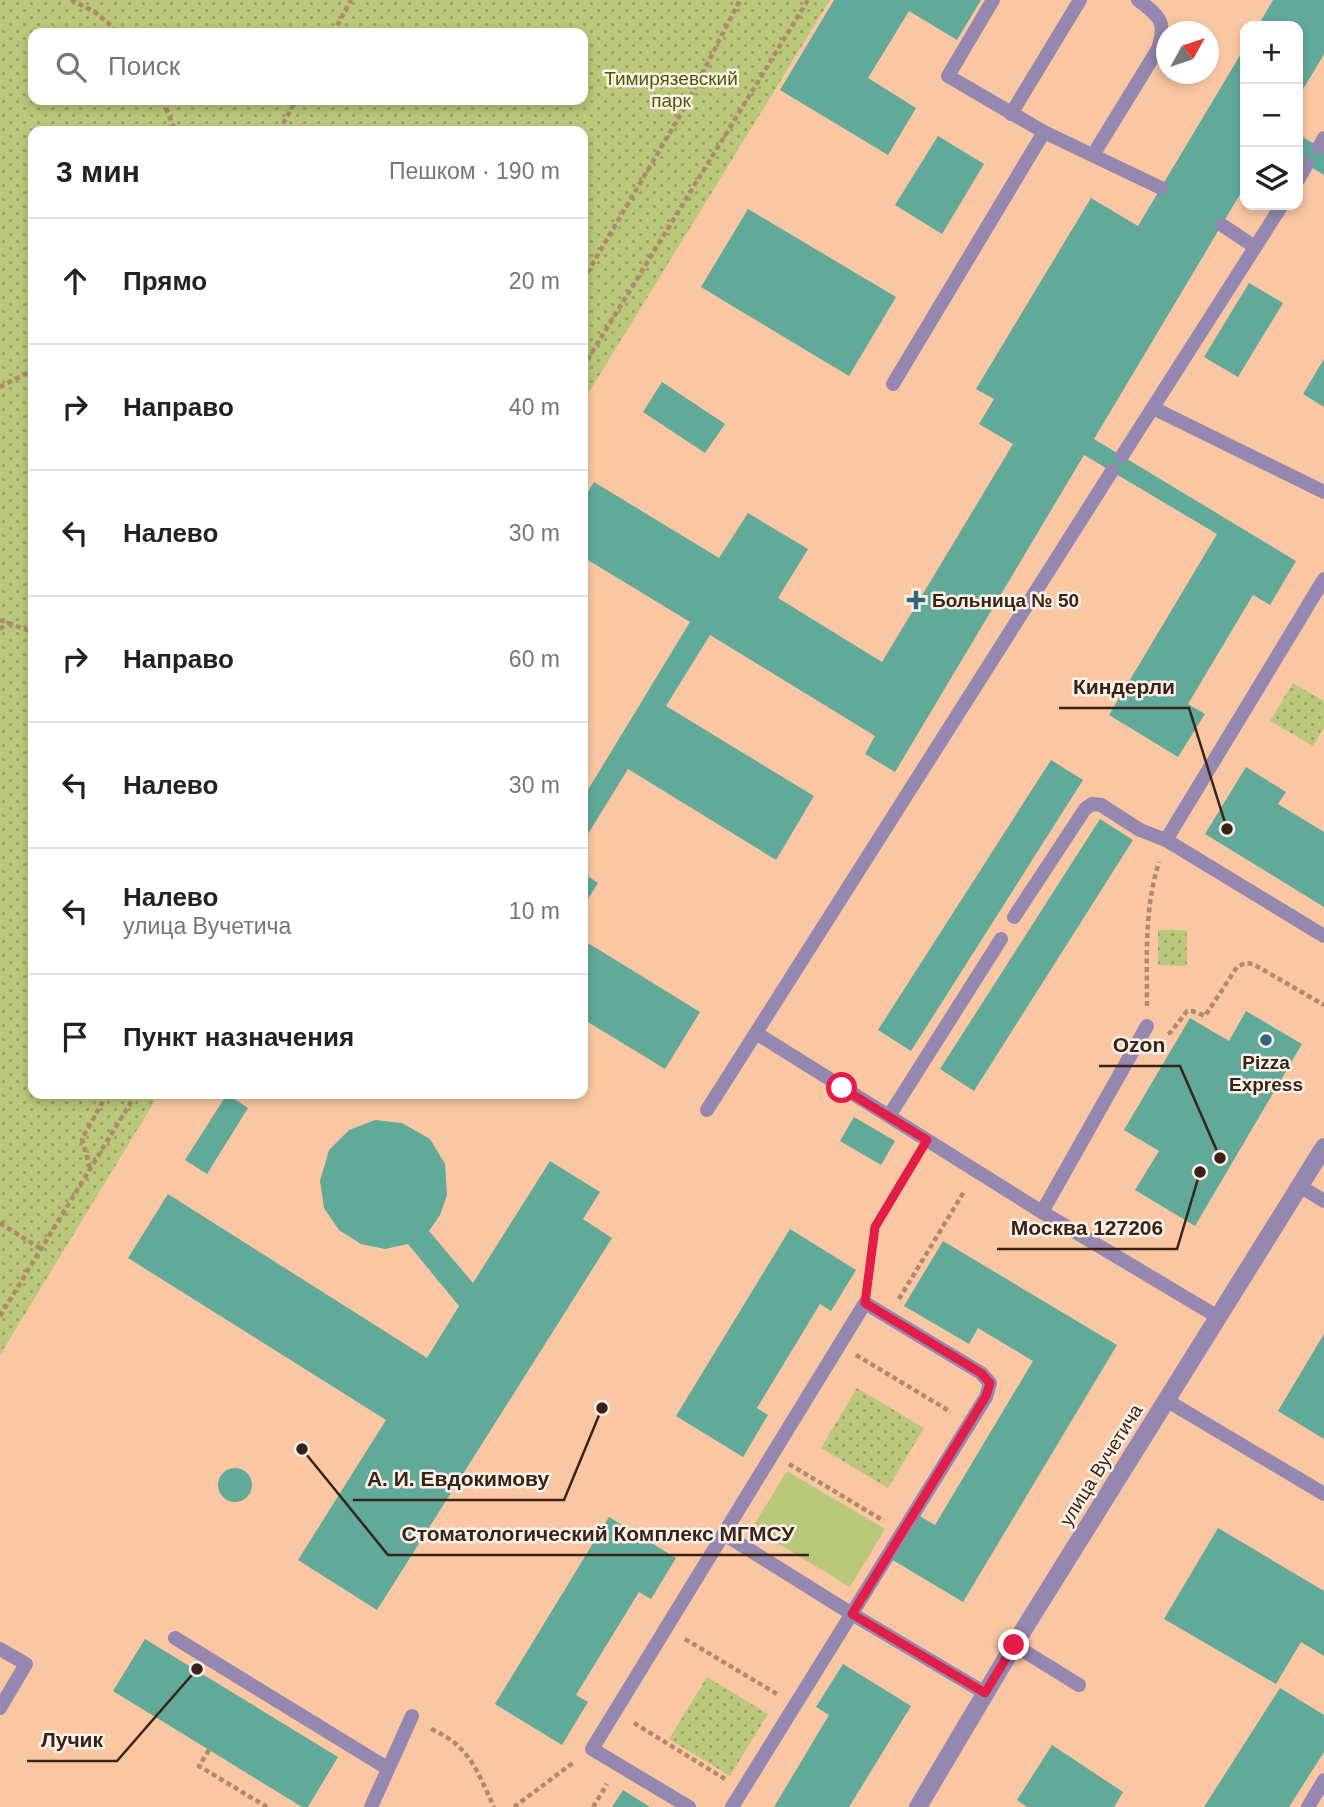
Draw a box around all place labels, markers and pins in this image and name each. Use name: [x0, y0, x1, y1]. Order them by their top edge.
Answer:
marker: Больница № 50: [906, 590, 926, 610]
place label: Больница № 50: [932, 590, 1079, 611]
callout: Киндерли: [1059, 666, 1189, 708]
callout: Ozon: [1099, 1024, 1180, 1066]
marker: Pizza Express: [1258, 1032, 1274, 1048]
place label: Pizza Express: [1229, 1052, 1303, 1095]
callout: Москва 127206: [997, 1207, 1177, 1249]
callout: А. И. Евдокимову: [353, 1458, 564, 1500]
callout: Стоматологический Комплекс МГМСУ: [388, 1513, 809, 1555]
callout: Лучик: [27, 1719, 117, 1761]

